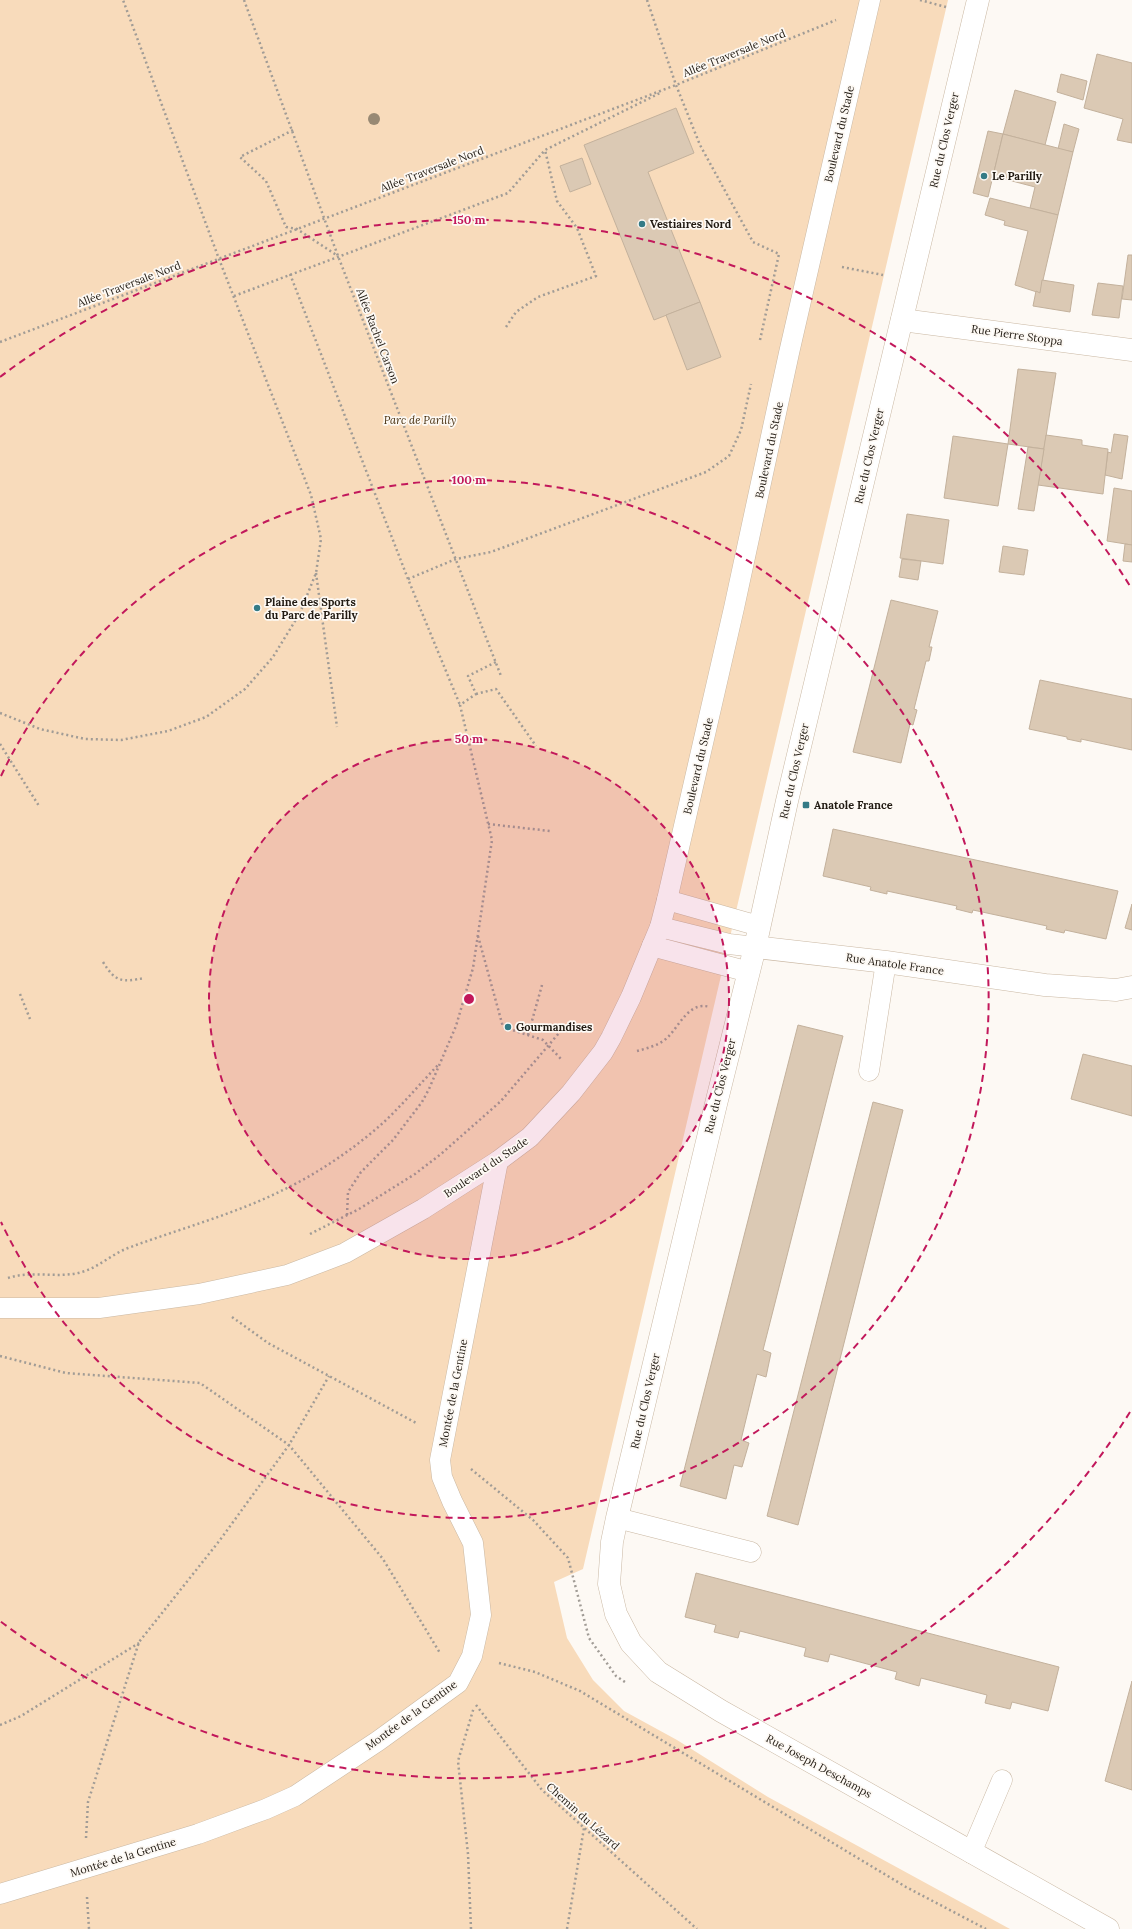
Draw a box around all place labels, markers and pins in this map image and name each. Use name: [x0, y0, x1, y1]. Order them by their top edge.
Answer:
place label: Le Parilly: [992, 169, 1043, 183]
marker: Le Parilly: [979, 171, 989, 181]
place label: Vestiaires Nord: [650, 217, 732, 231]
marker: Vestiaires Nord: [637, 219, 647, 229]
place label: Plaine des Sports du Parc de Parilly: [265, 595, 358, 622]
marker: Plaine des Sports du Parc de Parilly: [252, 603, 262, 613]
place label: Anatole France: [814, 798, 893, 812]
marker: Anatole France: [801, 800, 811, 810]
centre of rings: [462, 992, 476, 1006]
place label: Gourmandises: [516, 1020, 592, 1034]
marker: Gourmandises: [503, 1022, 513, 1032]

